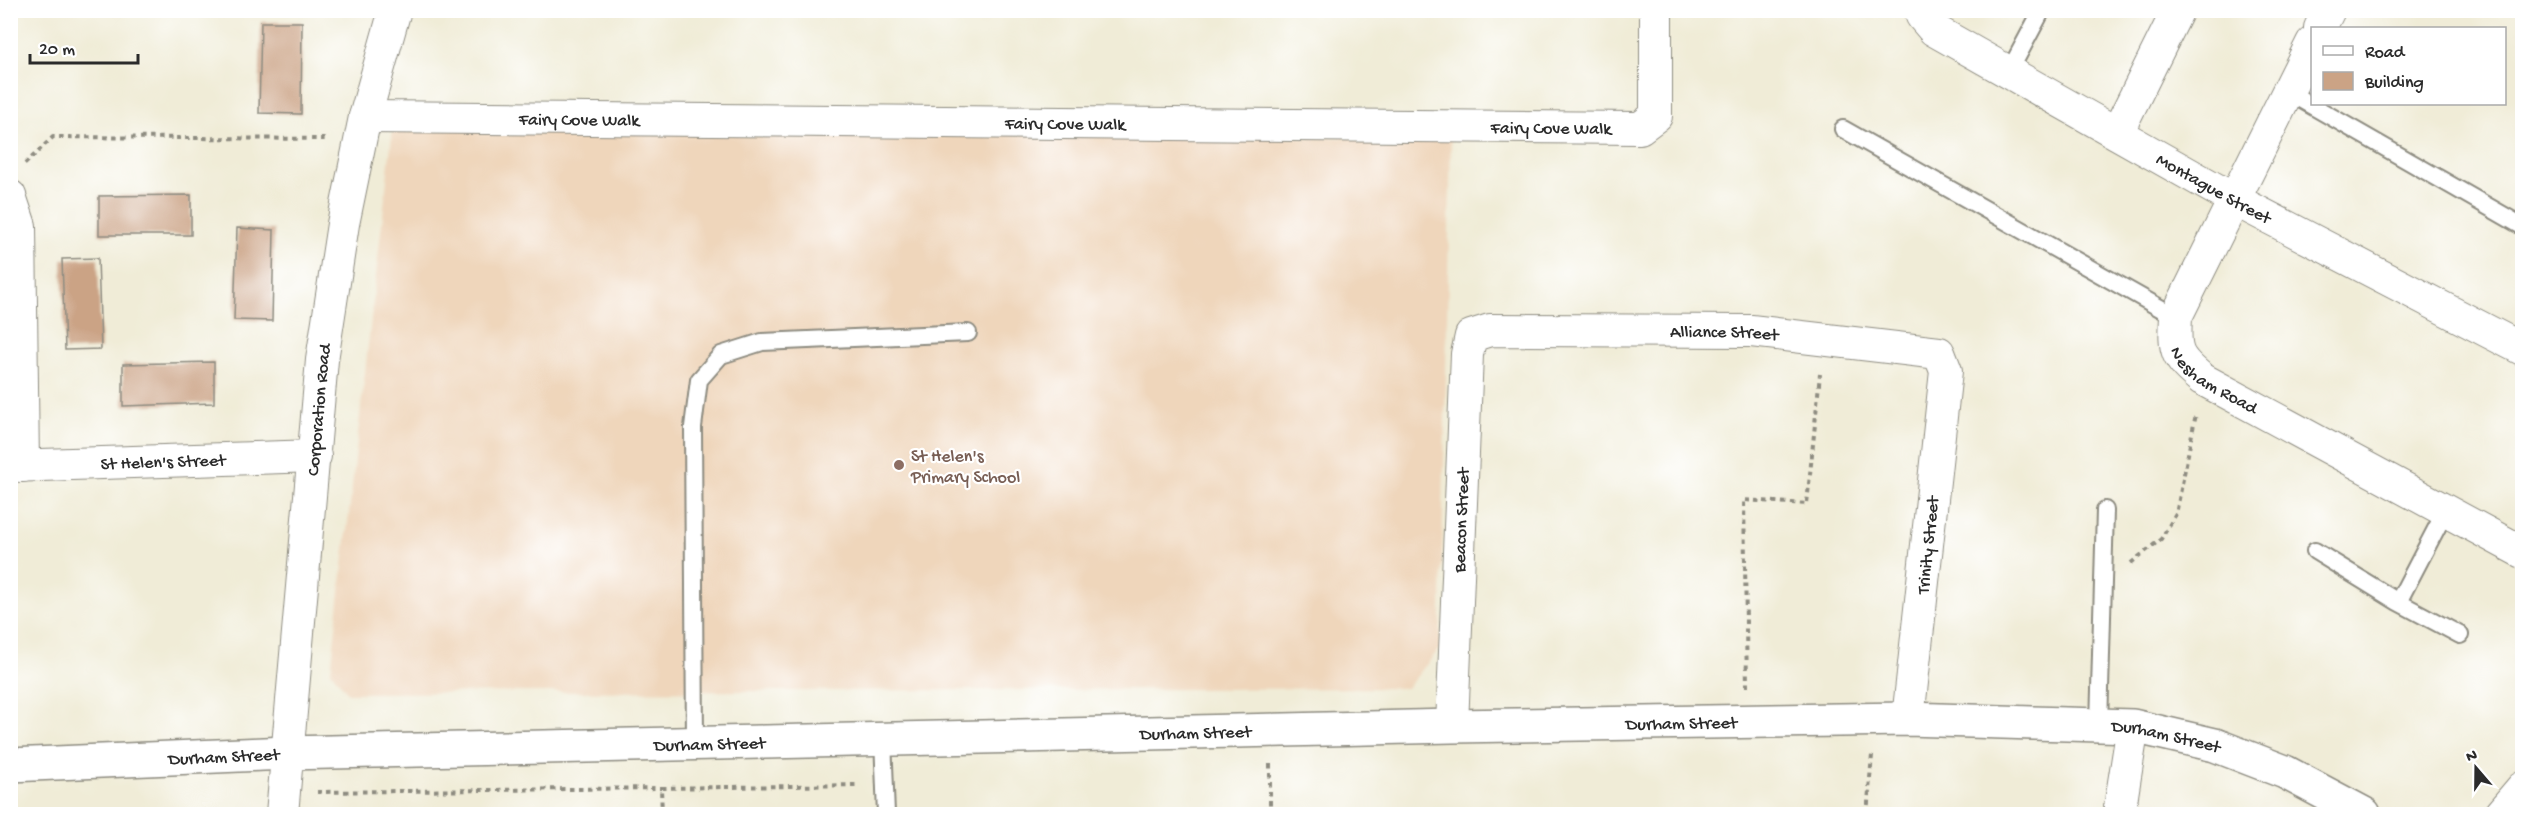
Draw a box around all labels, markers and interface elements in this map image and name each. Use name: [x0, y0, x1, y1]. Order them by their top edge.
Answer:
scale bar: [30, 27, 138, 65]
legend: [2311, 27, 2506, 105]
text: 20 m: [39, 40, 75, 61]
text: Road: [2365, 43, 2406, 64]
text: Building: [2364, 73, 2424, 94]
street label: Fairy Cove Walk: [518, 110, 641, 132]
street label: Fairy Cove Walk: [1004, 115, 1127, 137]
street label: Fairy Cove Walk: [1490, 119, 1613, 141]
street label: Montague Street: [2152, 150, 2275, 231]
street label: Alliance Street: [1670, 323, 1781, 347]
street label: Corporation Road: [304, 341, 338, 477]
street label: Nesham Road: [2164, 344, 2262, 421]
place label: St Helen's Primary School: [910, 447, 1020, 489]
street label: St Helen's Street: [100, 451, 227, 476]
marker: St Helen's Primary School: [892, 458, 906, 472]
street label: Beacon Street: [1450, 466, 1475, 574]
street label: Trinity Street: [1914, 494, 1945, 596]
street label: Durham Street: [1625, 714, 1739, 736]
street label: Durham Street: [2110, 717, 2225, 760]
street label: Durham Street: [1139, 723, 1253, 746]
street label: Durham Street: [653, 734, 767, 758]
north arrow: [2446, 738, 2506, 798]
street label: Durham Street: [167, 745, 282, 771]
text: N: [2464, 746, 2481, 768]

